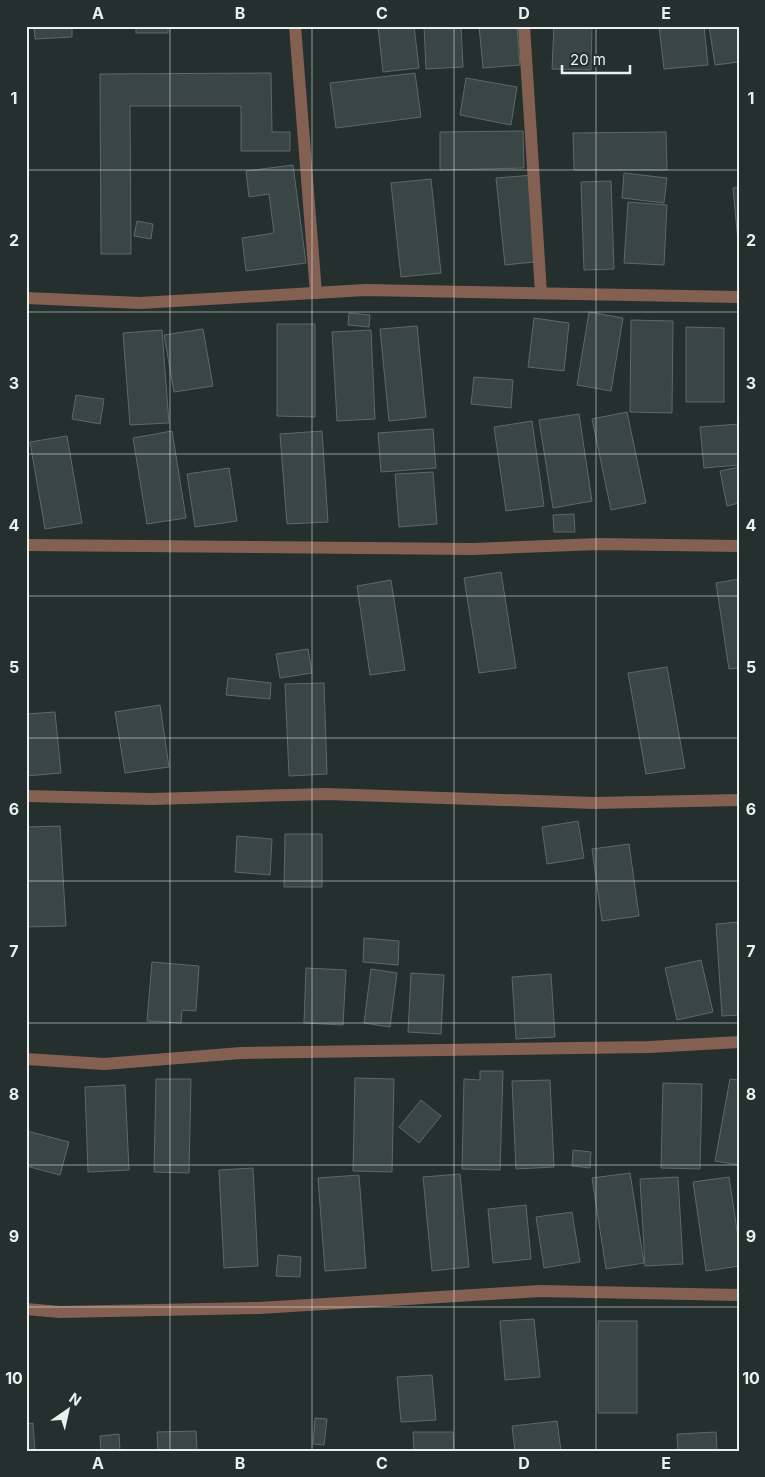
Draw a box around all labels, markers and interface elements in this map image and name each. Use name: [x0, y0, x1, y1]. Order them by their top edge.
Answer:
text: A: [92, 3, 104, 23]
text: B: [235, 3, 245, 23]
text: C: [376, 3, 388, 23]
text: D: [518, 3, 530, 23]
text: E: [661, 3, 671, 23]
scale bar: [562, 42, 630, 74]
text: 20 m: [570, 50, 606, 69]
text: 1: [11, 88, 17, 108]
text: 1: [748, 88, 754, 108]
text: 2: [9, 230, 19, 250]
text: 2: [746, 230, 756, 250]
text: 3: [9, 373, 19, 393]
text: 3: [746, 373, 756, 393]
text: 4: [9, 515, 20, 535]
text: 4: [746, 515, 757, 535]
text: 5: [9, 657, 19, 677]
text: 5: [746, 657, 756, 677]
text: 6: [9, 799, 19, 819]
text: 6: [746, 799, 756, 819]
text: 7: [9, 941, 19, 961]
text: 7: [746, 941, 756, 961]
text: 8: [9, 1084, 19, 1104]
text: 8: [746, 1084, 756, 1104]
text: 9: [9, 1226, 19, 1246]
text: 9: [746, 1226, 756, 1246]
text: 10: [5, 1368, 23, 1388]
text: 10: [742, 1368, 760, 1388]
north arrow: [42, 1384, 92, 1434]
text: N: [66, 1389, 85, 1409]
text: A: [92, 1453, 104, 1473]
text: B: [235, 1453, 245, 1473]
text: C: [376, 1453, 388, 1473]
text: D: [518, 1453, 530, 1473]
text: E: [661, 1453, 671, 1473]

